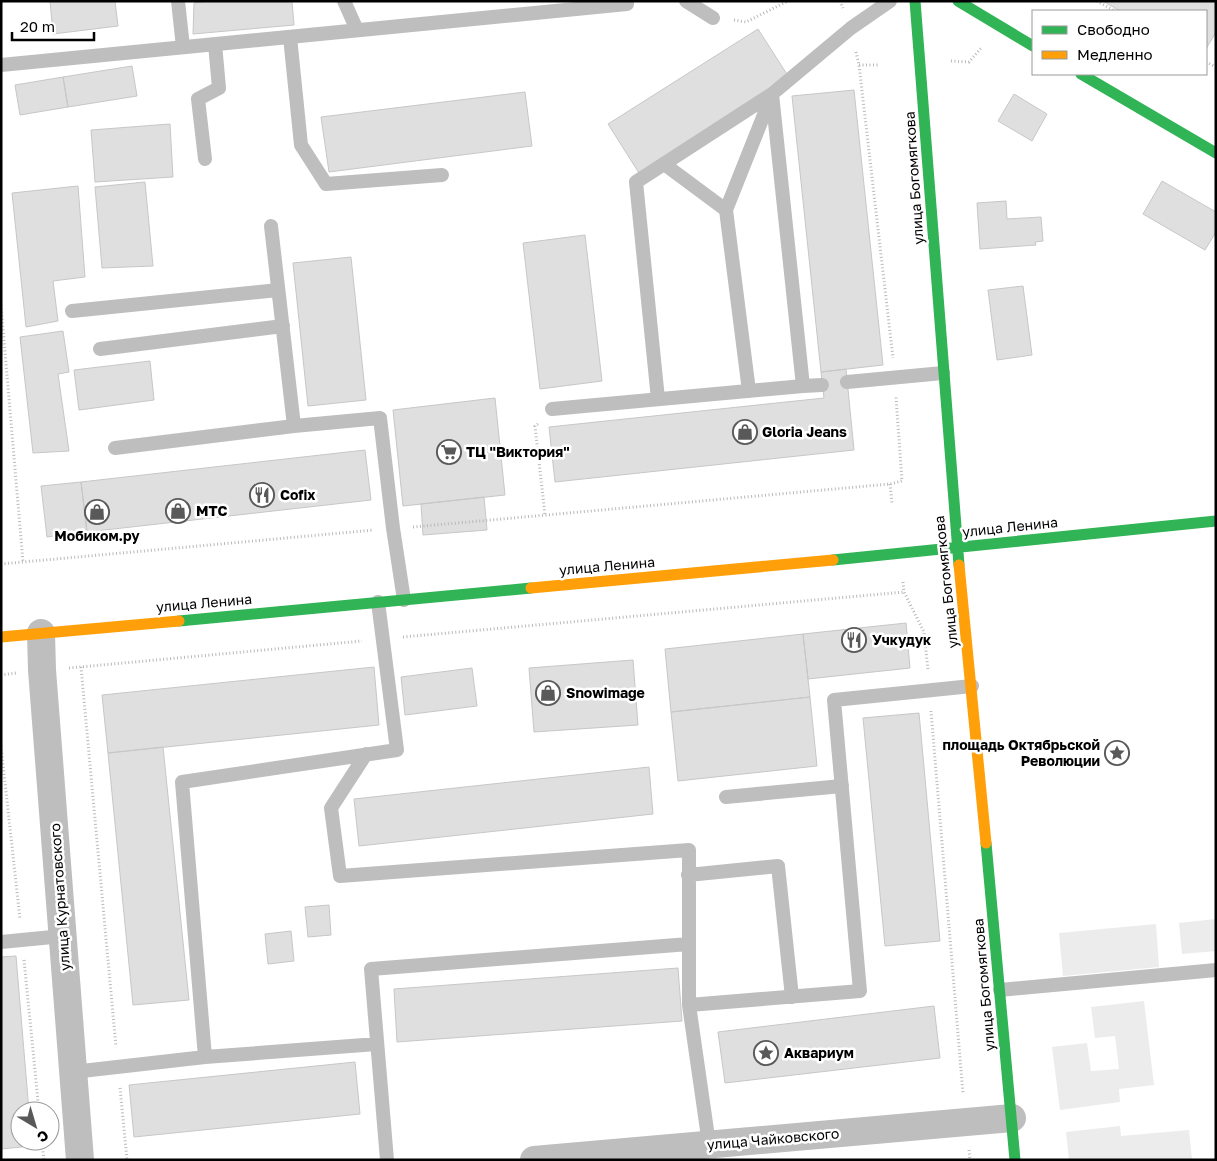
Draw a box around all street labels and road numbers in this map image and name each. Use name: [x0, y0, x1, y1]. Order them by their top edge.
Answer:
street label: улица Богомягкова: [900, 111, 927, 245]
street label: улица Ленина: [961, 513, 1059, 540]
street label: улица Богомягкова: [930, 515, 961, 649]
street label: улица Ленина: [558, 553, 656, 578]
street label: улица Ленина: [155, 590, 253, 615]
street label: улица Курнатовского: [46, 823, 73, 971]
street label: улица Богомягкова: [969, 918, 998, 1052]
street label: улица Чайковского: [706, 1124, 840, 1153]

